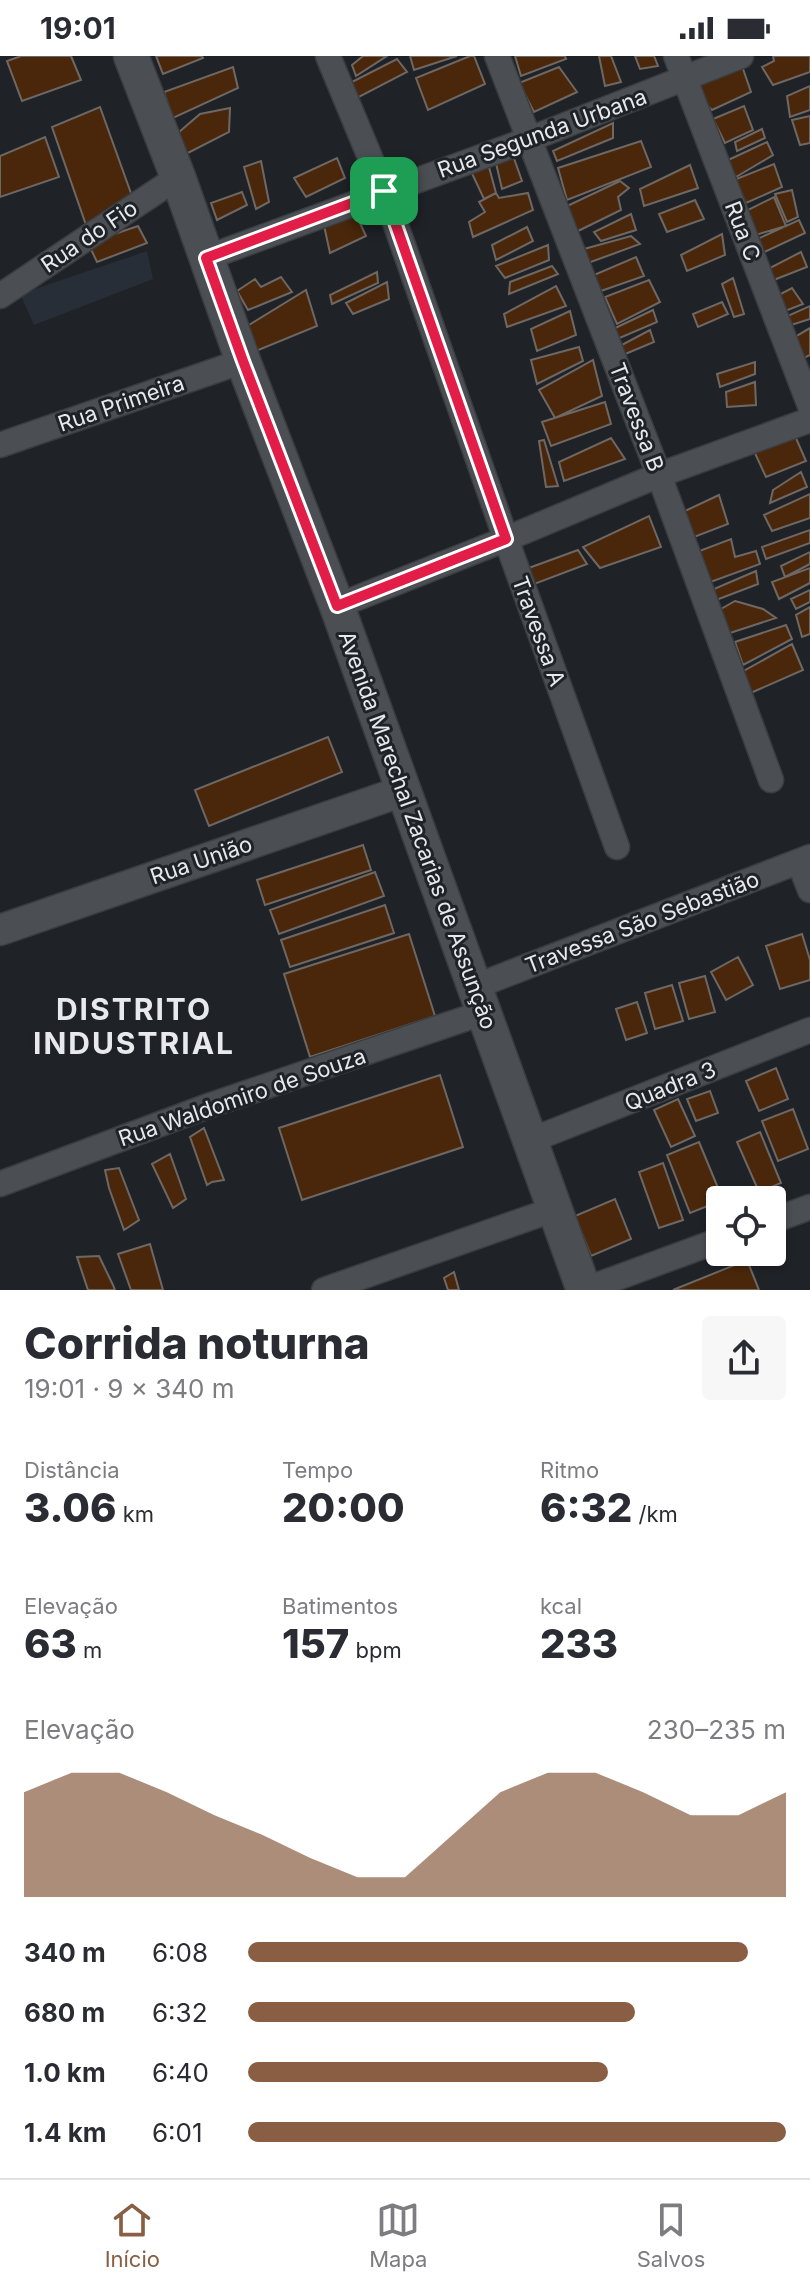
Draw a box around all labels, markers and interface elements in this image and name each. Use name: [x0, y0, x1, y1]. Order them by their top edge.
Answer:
text: 19:01: [40, 10, 116, 46]
street label: Rua Segunda Urbana: [434, 83, 650, 183]
pin: [350, 157, 418, 225]
icon: arrive: [362, 169, 406, 213]
street label: Rua do Fio: [36, 194, 142, 278]
street label: Rua C: [720, 198, 766, 264]
street label: Travessa B: [604, 359, 670, 475]
street label: Rua Primeira: [54, 369, 188, 437]
street label: Travessa A: [507, 573, 571, 689]
street label: Avenida Marechal Zacarias de Assunção: [334, 627, 502, 1033]
street label: Rua União: [147, 830, 255, 890]
street label: Travessa São Sebastião: [521, 865, 763, 979]
district label: DISTRITO INDUSTRIAL: [33, 991, 235, 1061]
street label: Rua Waldomiro de Souza: [115, 1042, 369, 1152]
street label: Quadra 3: [621, 1056, 719, 1116]
map controls: [706, 1186, 786, 1266]
button: locate: [706, 1186, 786, 1266]
text: Corrida noturna: [24, 1316, 370, 1370]
button: share: [702, 1316, 786, 1400]
text: 19:01 · 9 × 340 m: [24, 1373, 235, 1404]
text: Distância: [24, 1457, 120, 1483]
text: Tempo: [282, 1457, 353, 1483]
text: Ritmo: [540, 1457, 599, 1483]
text: 3.06: [24, 1483, 116, 1532]
text: 20:00: [282, 1483, 405, 1532]
text: 6:32: [540, 1483, 632, 1532]
text: km: [116, 1501, 154, 1527]
text: /km: [632, 1501, 678, 1527]
text: Elevação: [24, 1593, 118, 1619]
text: Batimentos: [282, 1593, 398, 1619]
text: kcal: [540, 1593, 582, 1619]
text: 63: [24, 1619, 77, 1668]
text: 157: [282, 1619, 349, 1668]
text: 233: [540, 1619, 618, 1668]
text: m: [77, 1637, 102, 1663]
text: bpm: [349, 1637, 402, 1663]
text: Elevação: [24, 1714, 135, 1745]
text: 230–235 m: [647, 1714, 786, 1745]
text: 340 m: [24, 1937, 106, 1968]
text: 6:08: [152, 1937, 208, 1968]
text: 680 m: [24, 1997, 105, 2028]
text: 6:32: [152, 1997, 208, 2028]
text: 1.0 km: [24, 2057, 106, 2088]
text: 6:40: [152, 2057, 209, 2088]
text: 1.4 km: [24, 2117, 106, 2148]
text: 6:01: [152, 2117, 203, 2148]
tab: Início: [105, 2198, 160, 2272]
tab: Mapa: [369, 2198, 427, 2272]
tab: Salvos: [637, 2198, 705, 2272]

